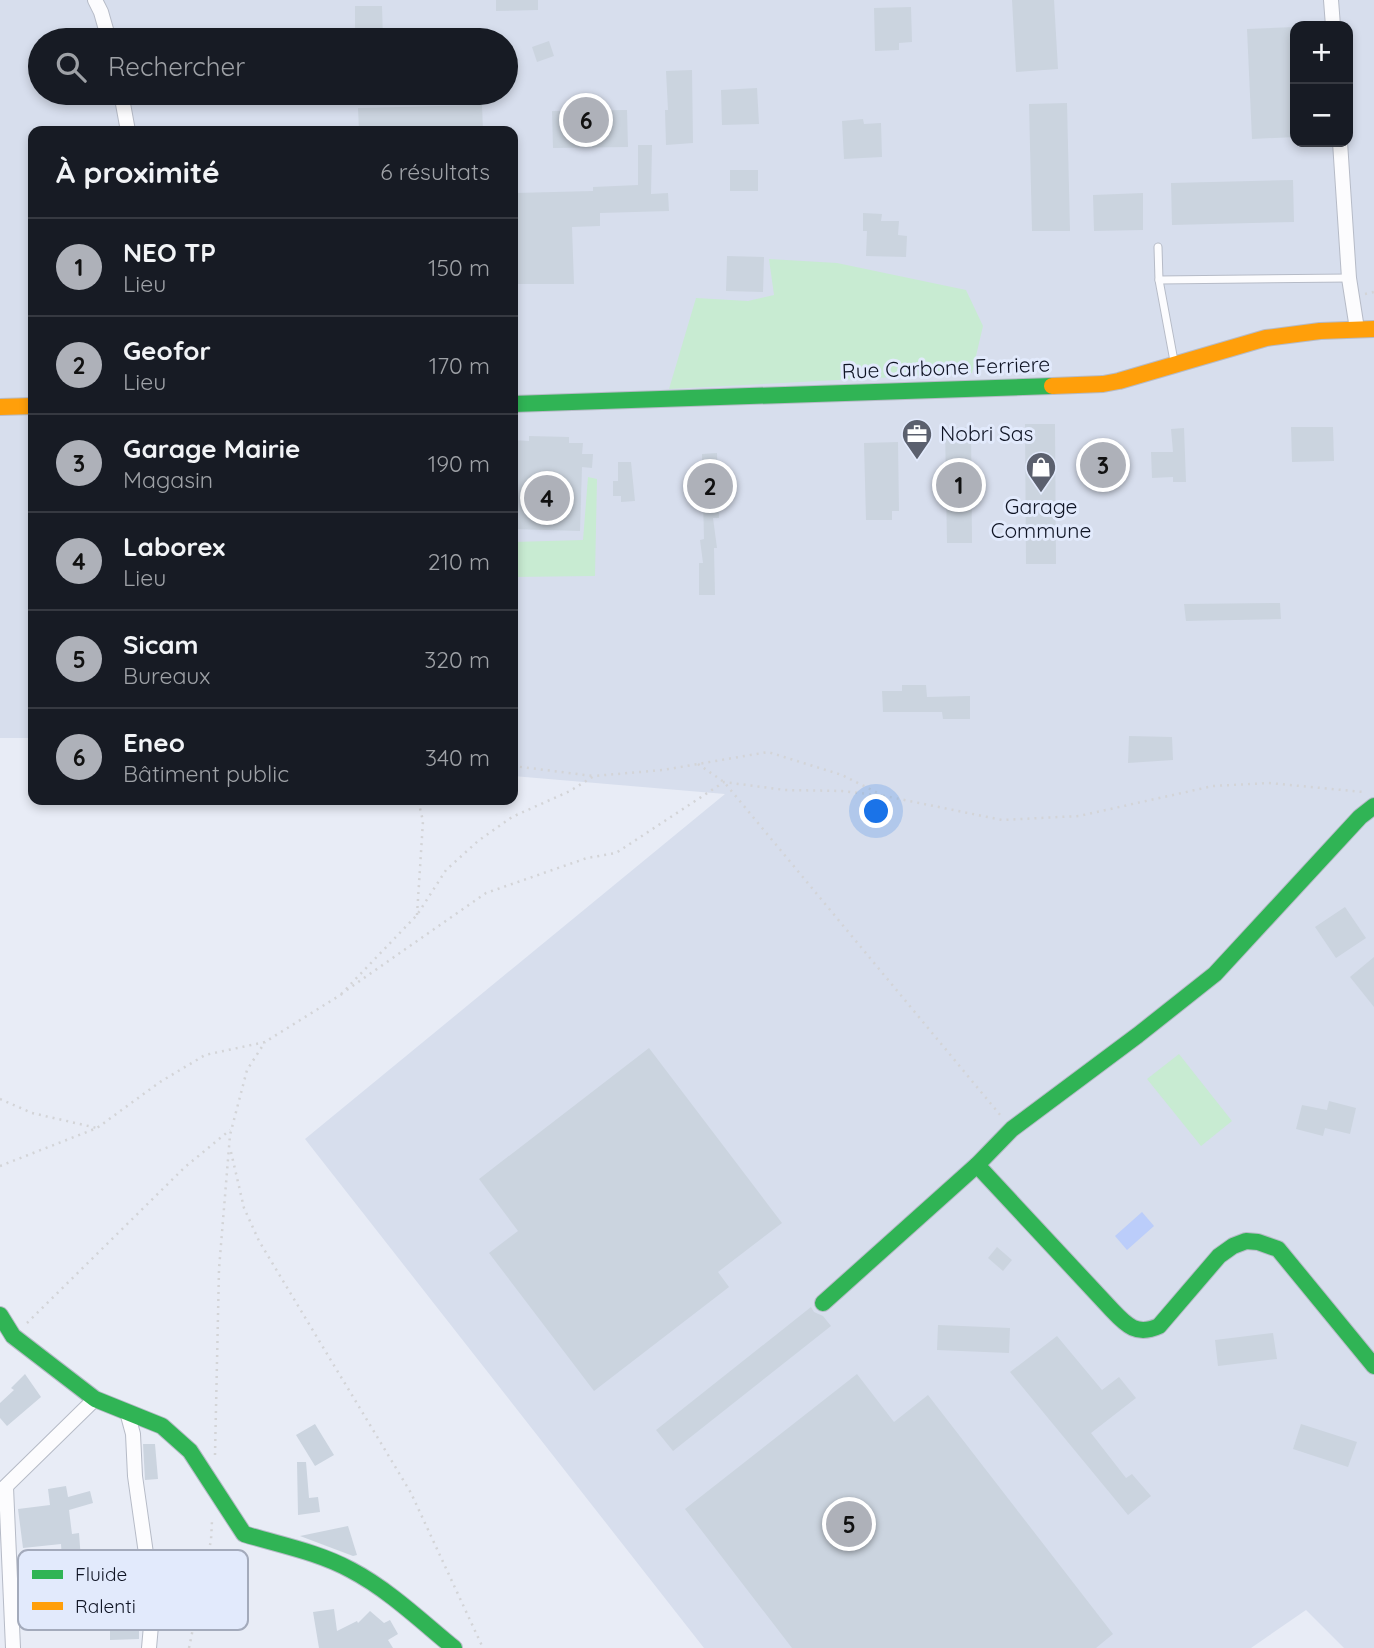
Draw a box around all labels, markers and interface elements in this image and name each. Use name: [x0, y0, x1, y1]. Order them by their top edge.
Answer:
map controls: [1290, 21, 1353, 147]
button: +: [1290, 21, 1353, 84]
search box: [28, 28, 518, 105]
icon: search: [52, 48, 90, 86]
text: Rechercher: [108, 50, 245, 83]
button: −: [1290, 84, 1353, 147]
pin: 6: [563, 94, 609, 146]
text: À proximité: [56, 153, 220, 191]
text: 6 résultats: [380, 157, 490, 186]
text: NEO TP: [123, 236, 216, 269]
text: 1: [75, 253, 83, 282]
text: 150 m: [428, 253, 490, 282]
text: Lieu: [123, 269, 166, 298]
text: Geofor: [123, 334, 211, 367]
street label: Rue Carbone Ferriere: [841, 350, 1051, 384]
text: 2: [72, 351, 86, 380]
text: 170 m: [429, 351, 490, 380]
text: Lieu: [123, 367, 166, 396]
office icon: Nobri Sas: [900, 417, 934, 461]
place label: Nobri Sas: [940, 420, 1033, 446]
text: Garage Mairie: [123, 432, 300, 465]
pin: 3: [1080, 439, 1126, 491]
text: 3: [73, 449, 85, 478]
text: 190 m: [428, 449, 490, 478]
shop icon: Garage Commune: [1024, 450, 1058, 494]
pin: 1: [936, 459, 982, 511]
pin: 2: [687, 460, 733, 512]
text: Magasin: [123, 465, 213, 494]
pin: 4: [524, 472, 570, 524]
place label: Garage Commune: [991, 493, 1091, 543]
text: Laborex: [123, 530, 225, 563]
text: 4: [72, 547, 86, 576]
text: 210 m: [428, 547, 490, 576]
text: Lieu: [123, 563, 166, 592]
text: Sicam: [123, 628, 198, 661]
text: 5: [72, 645, 86, 674]
text: 320 m: [424, 645, 490, 674]
text: Bureaux: [123, 661, 210, 690]
text: Eneo: [123, 726, 185, 759]
text: 6: [73, 743, 85, 772]
text: 340 m: [425, 743, 490, 772]
text: Bâtiment public: [123, 759, 289, 788]
your location: [859, 794, 893, 828]
pin: 5: [826, 1498, 872, 1550]
legend: [18, 1550, 248, 1630]
text: Fluide: [75, 1562, 127, 1586]
text: Ralenti: [75, 1594, 136, 1618]

